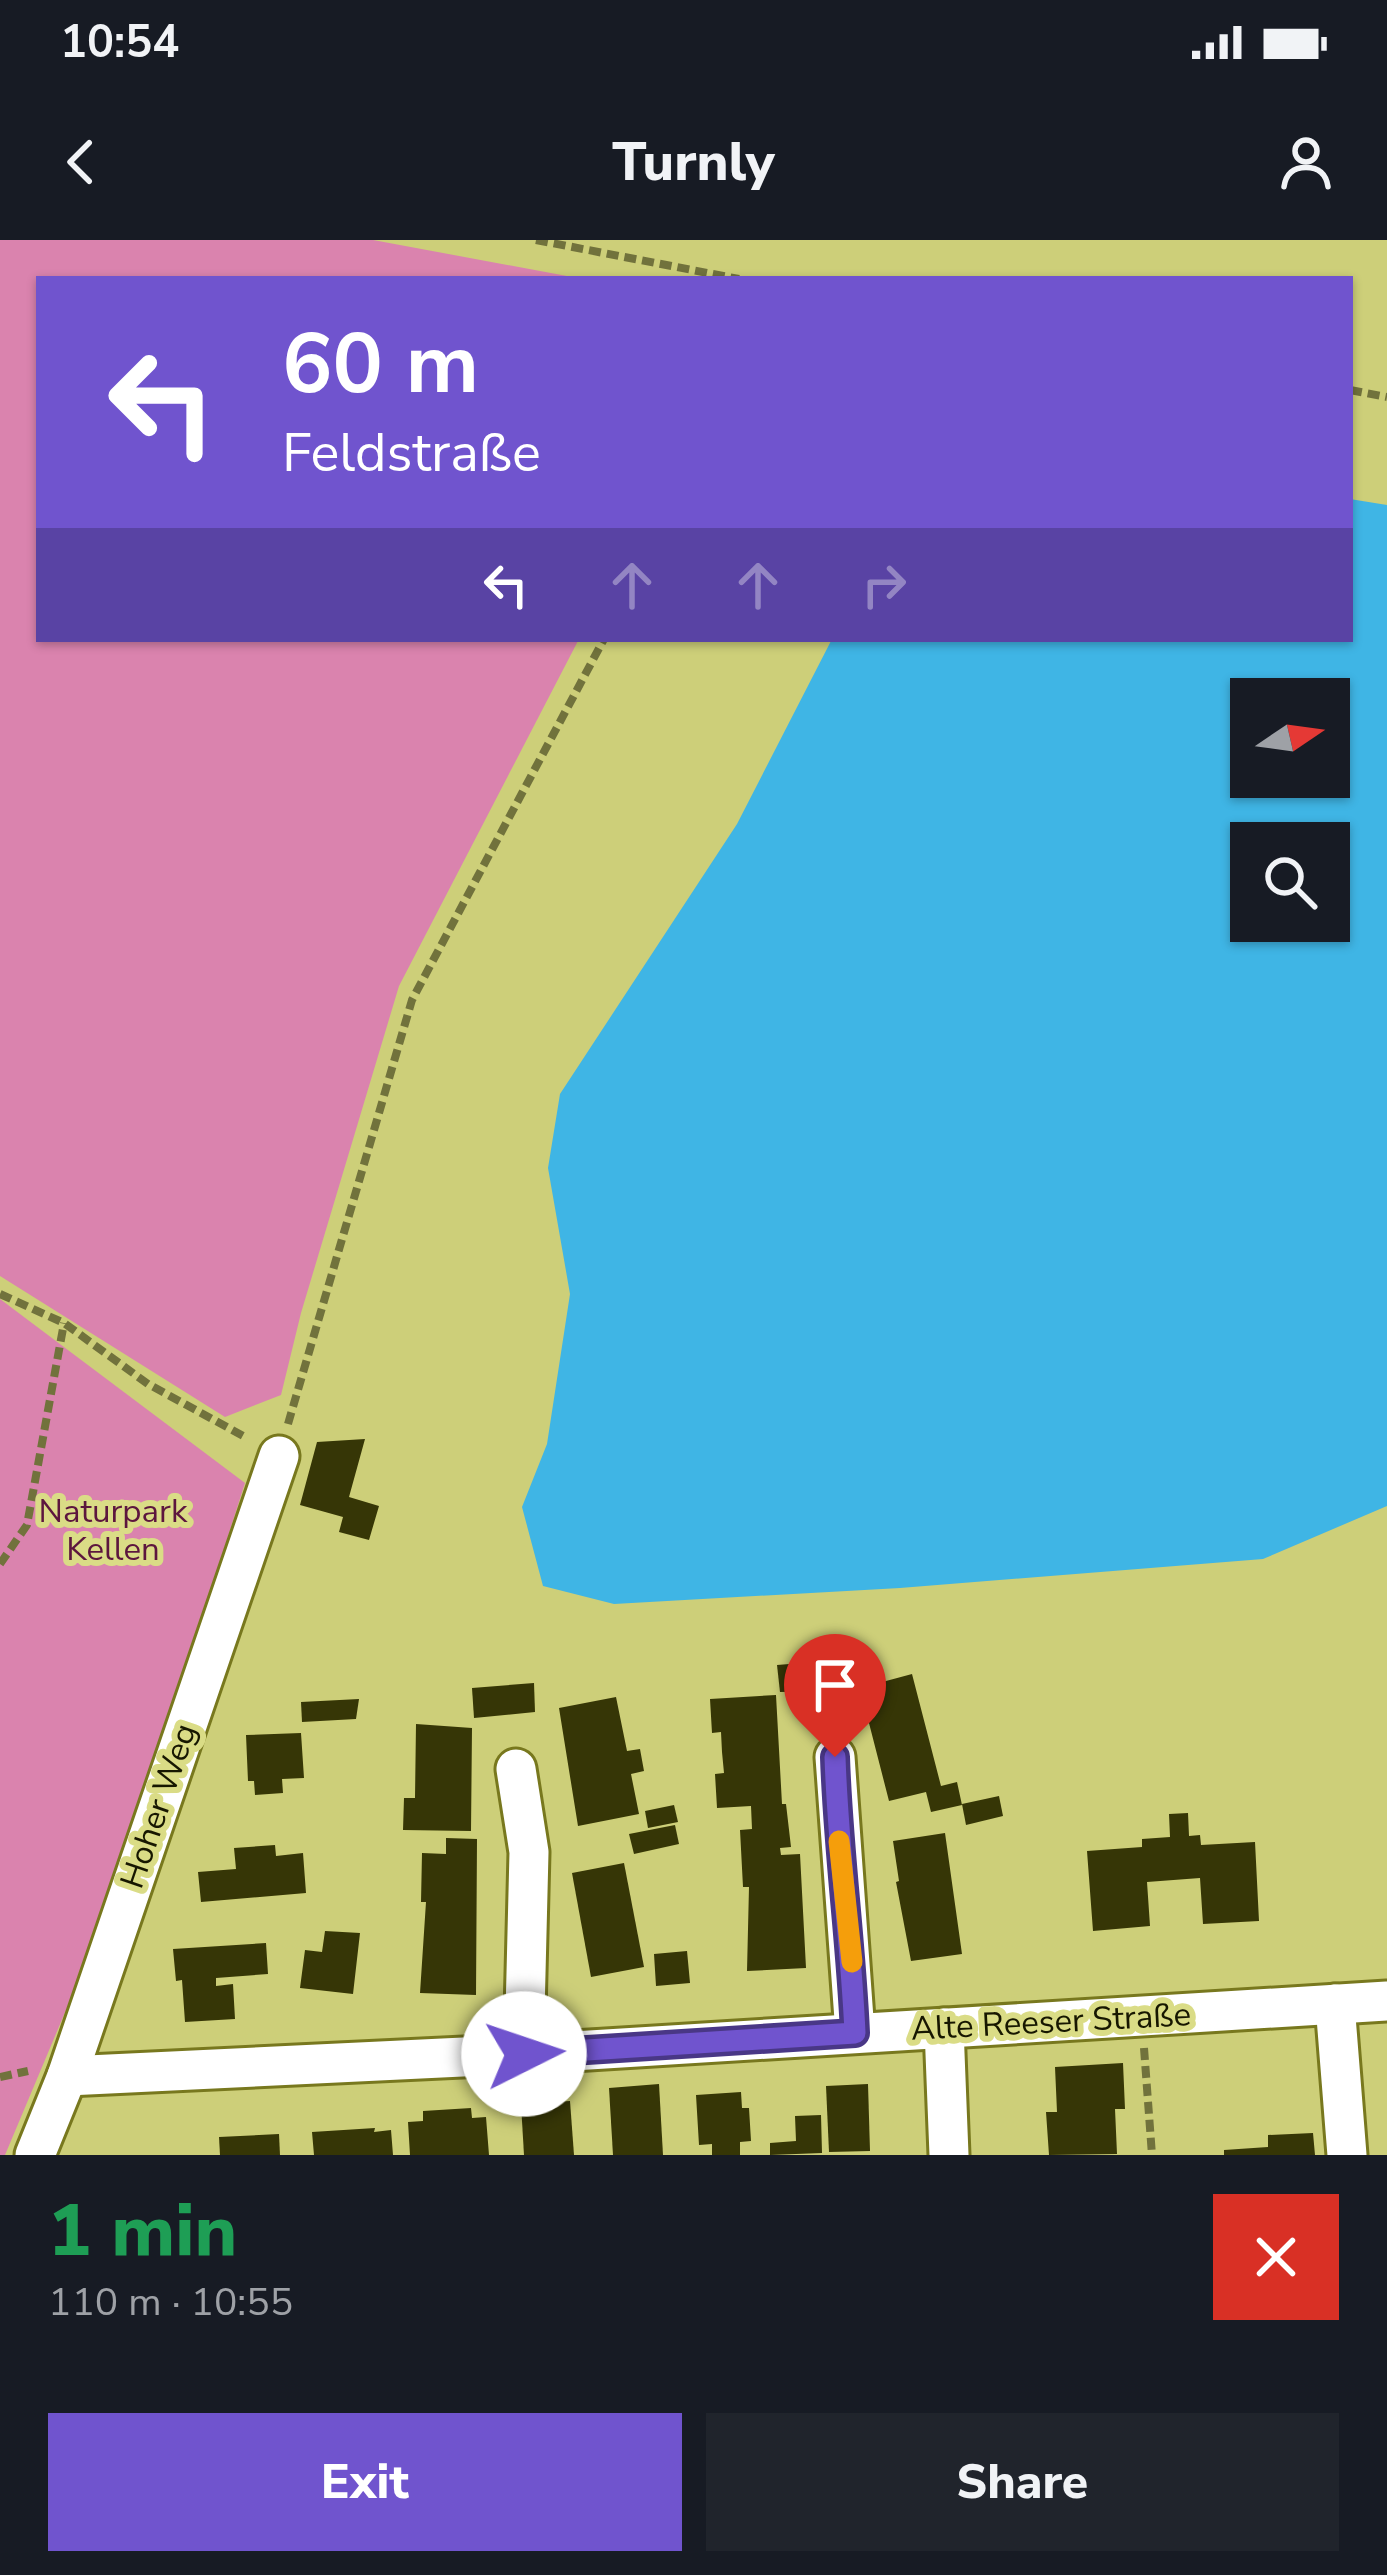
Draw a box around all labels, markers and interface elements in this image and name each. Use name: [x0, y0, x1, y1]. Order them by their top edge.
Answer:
text: 10:54: [60, 12, 179, 73]
text: Turnly: [612, 125, 775, 199]
icon: back: [48, 129, 114, 195]
icon: person: [1273, 129, 1339, 195]
text: 60 m: [282, 307, 479, 422]
icon: left: [84, 324, 240, 480]
text: Feldstraße: [282, 416, 541, 490]
icon: left: [473, 552, 539, 618]
icon: ahead: [599, 552, 665, 618]
icon: ahead: [725, 552, 791, 618]
icon: right: [851, 552, 917, 618]
north arrow: [1230, 678, 1350, 798]
map controls: [1230, 678, 1350, 942]
button: search: [1230, 822, 1350, 942]
park label: Naturpark Kellen: [39, 1489, 188, 1572]
pin: [784, 1634, 886, 1757]
icon: arrive: [802, 1652, 868, 1718]
street label: Hoher Weg: [110, 1718, 208, 1894]
position arrow: [461, 1991, 587, 2117]
street label: Alte Reeser Straße: [910, 1992, 1192, 2052]
text: 1 min: [48, 2182, 237, 2280]
button: close: [1213, 2194, 1339, 2320]
text: 110 m · 10:55: [48, 2276, 293, 2329]
button: Exit: [48, 2413, 682, 2551]
button: Share: [706, 2413, 1339, 2551]

